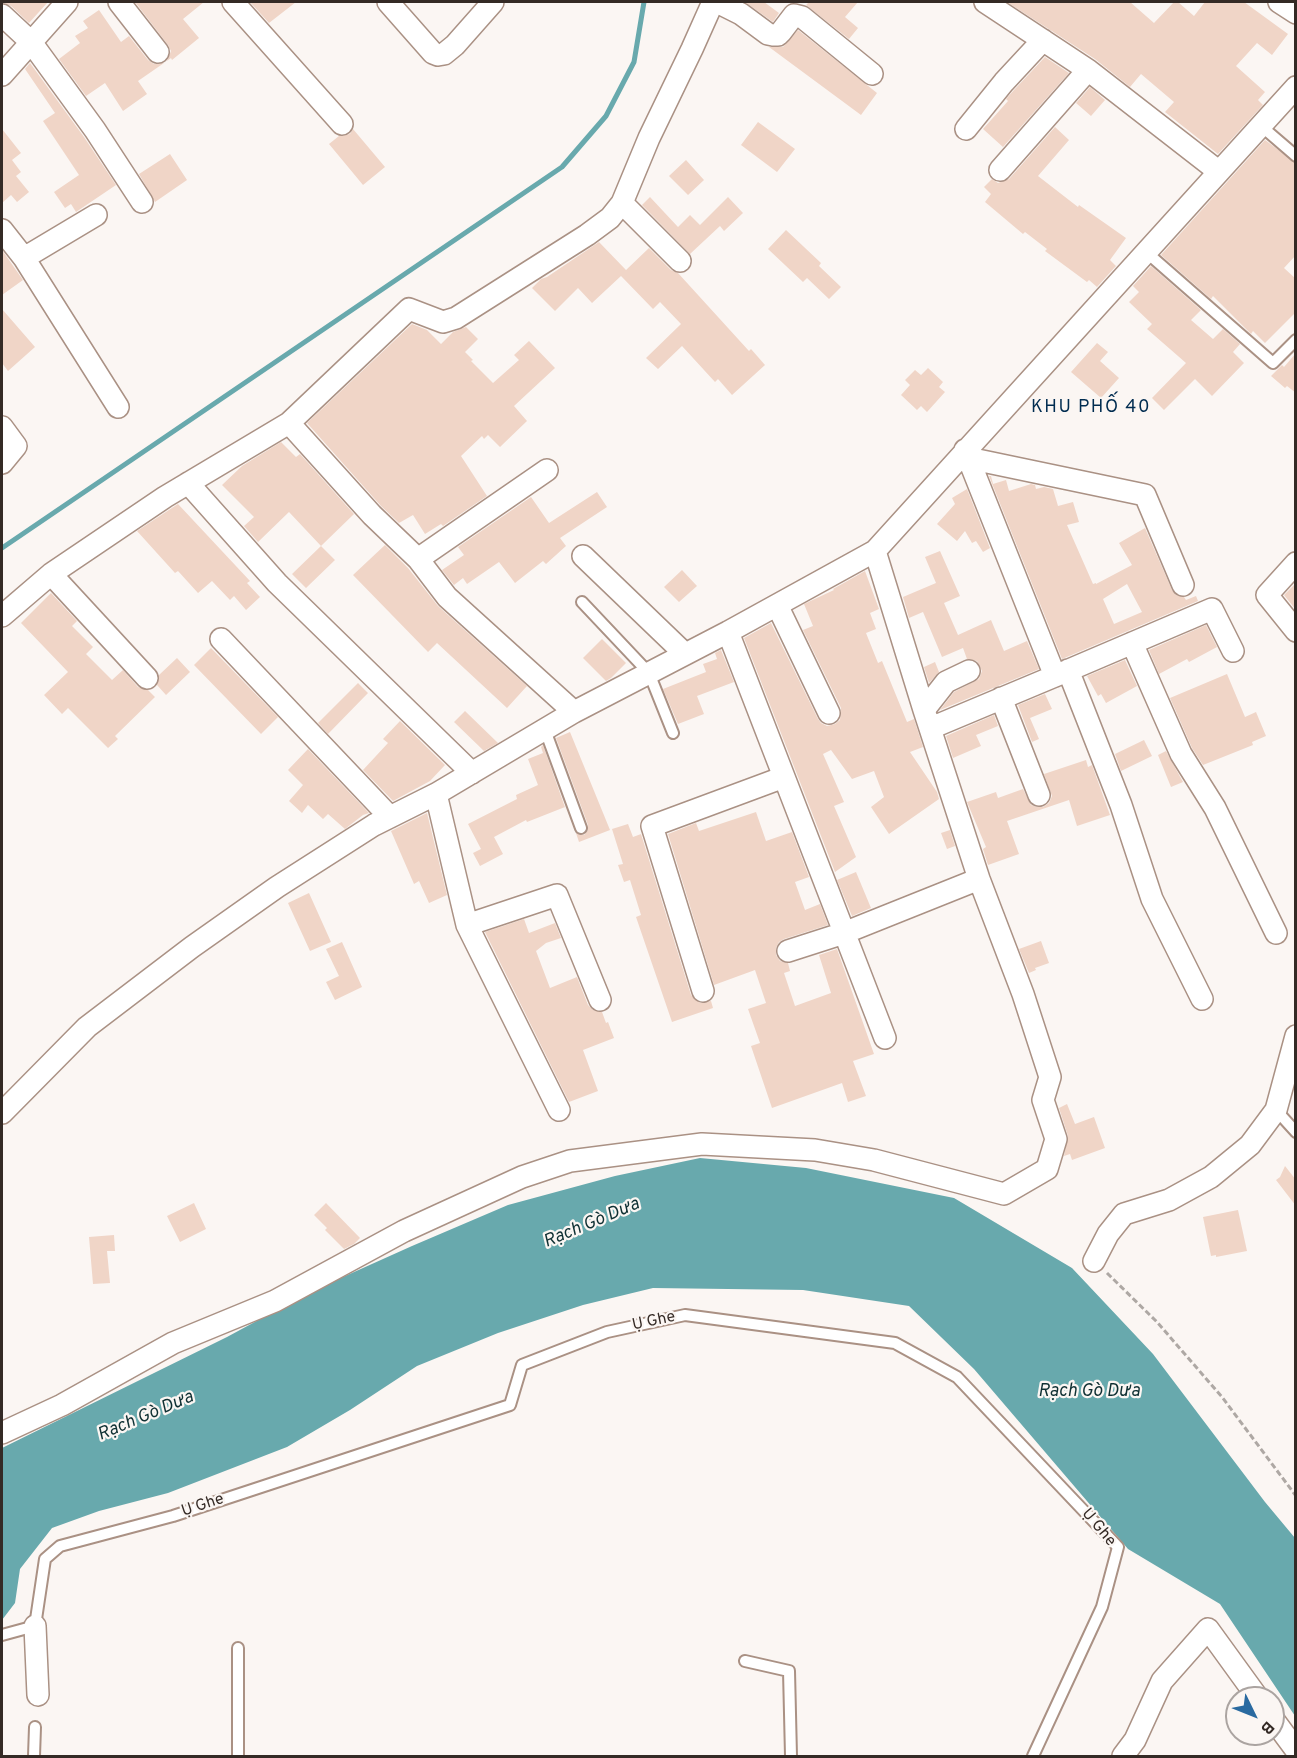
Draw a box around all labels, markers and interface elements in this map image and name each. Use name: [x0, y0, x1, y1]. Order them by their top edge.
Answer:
district label: KHU PHỐ 40: [1031, 397, 1151, 419]
water label: Rạch Gò Dưa: [541, 1194, 643, 1254]
street label: Ụ Ghe: [631, 1308, 677, 1336]
water label: Rạch Gò Dưa: [1038, 1381, 1140, 1403]
water label: Rạch Gò Dưa: [95, 1387, 197, 1447]
street label: Ụ Ghe: [179, 1490, 227, 1522]
street label: Ụ Ghe: [1077, 1505, 1119, 1551]
north arrow: [1225, 1686, 1285, 1746]
text: B: [1256, 1716, 1278, 1738]

